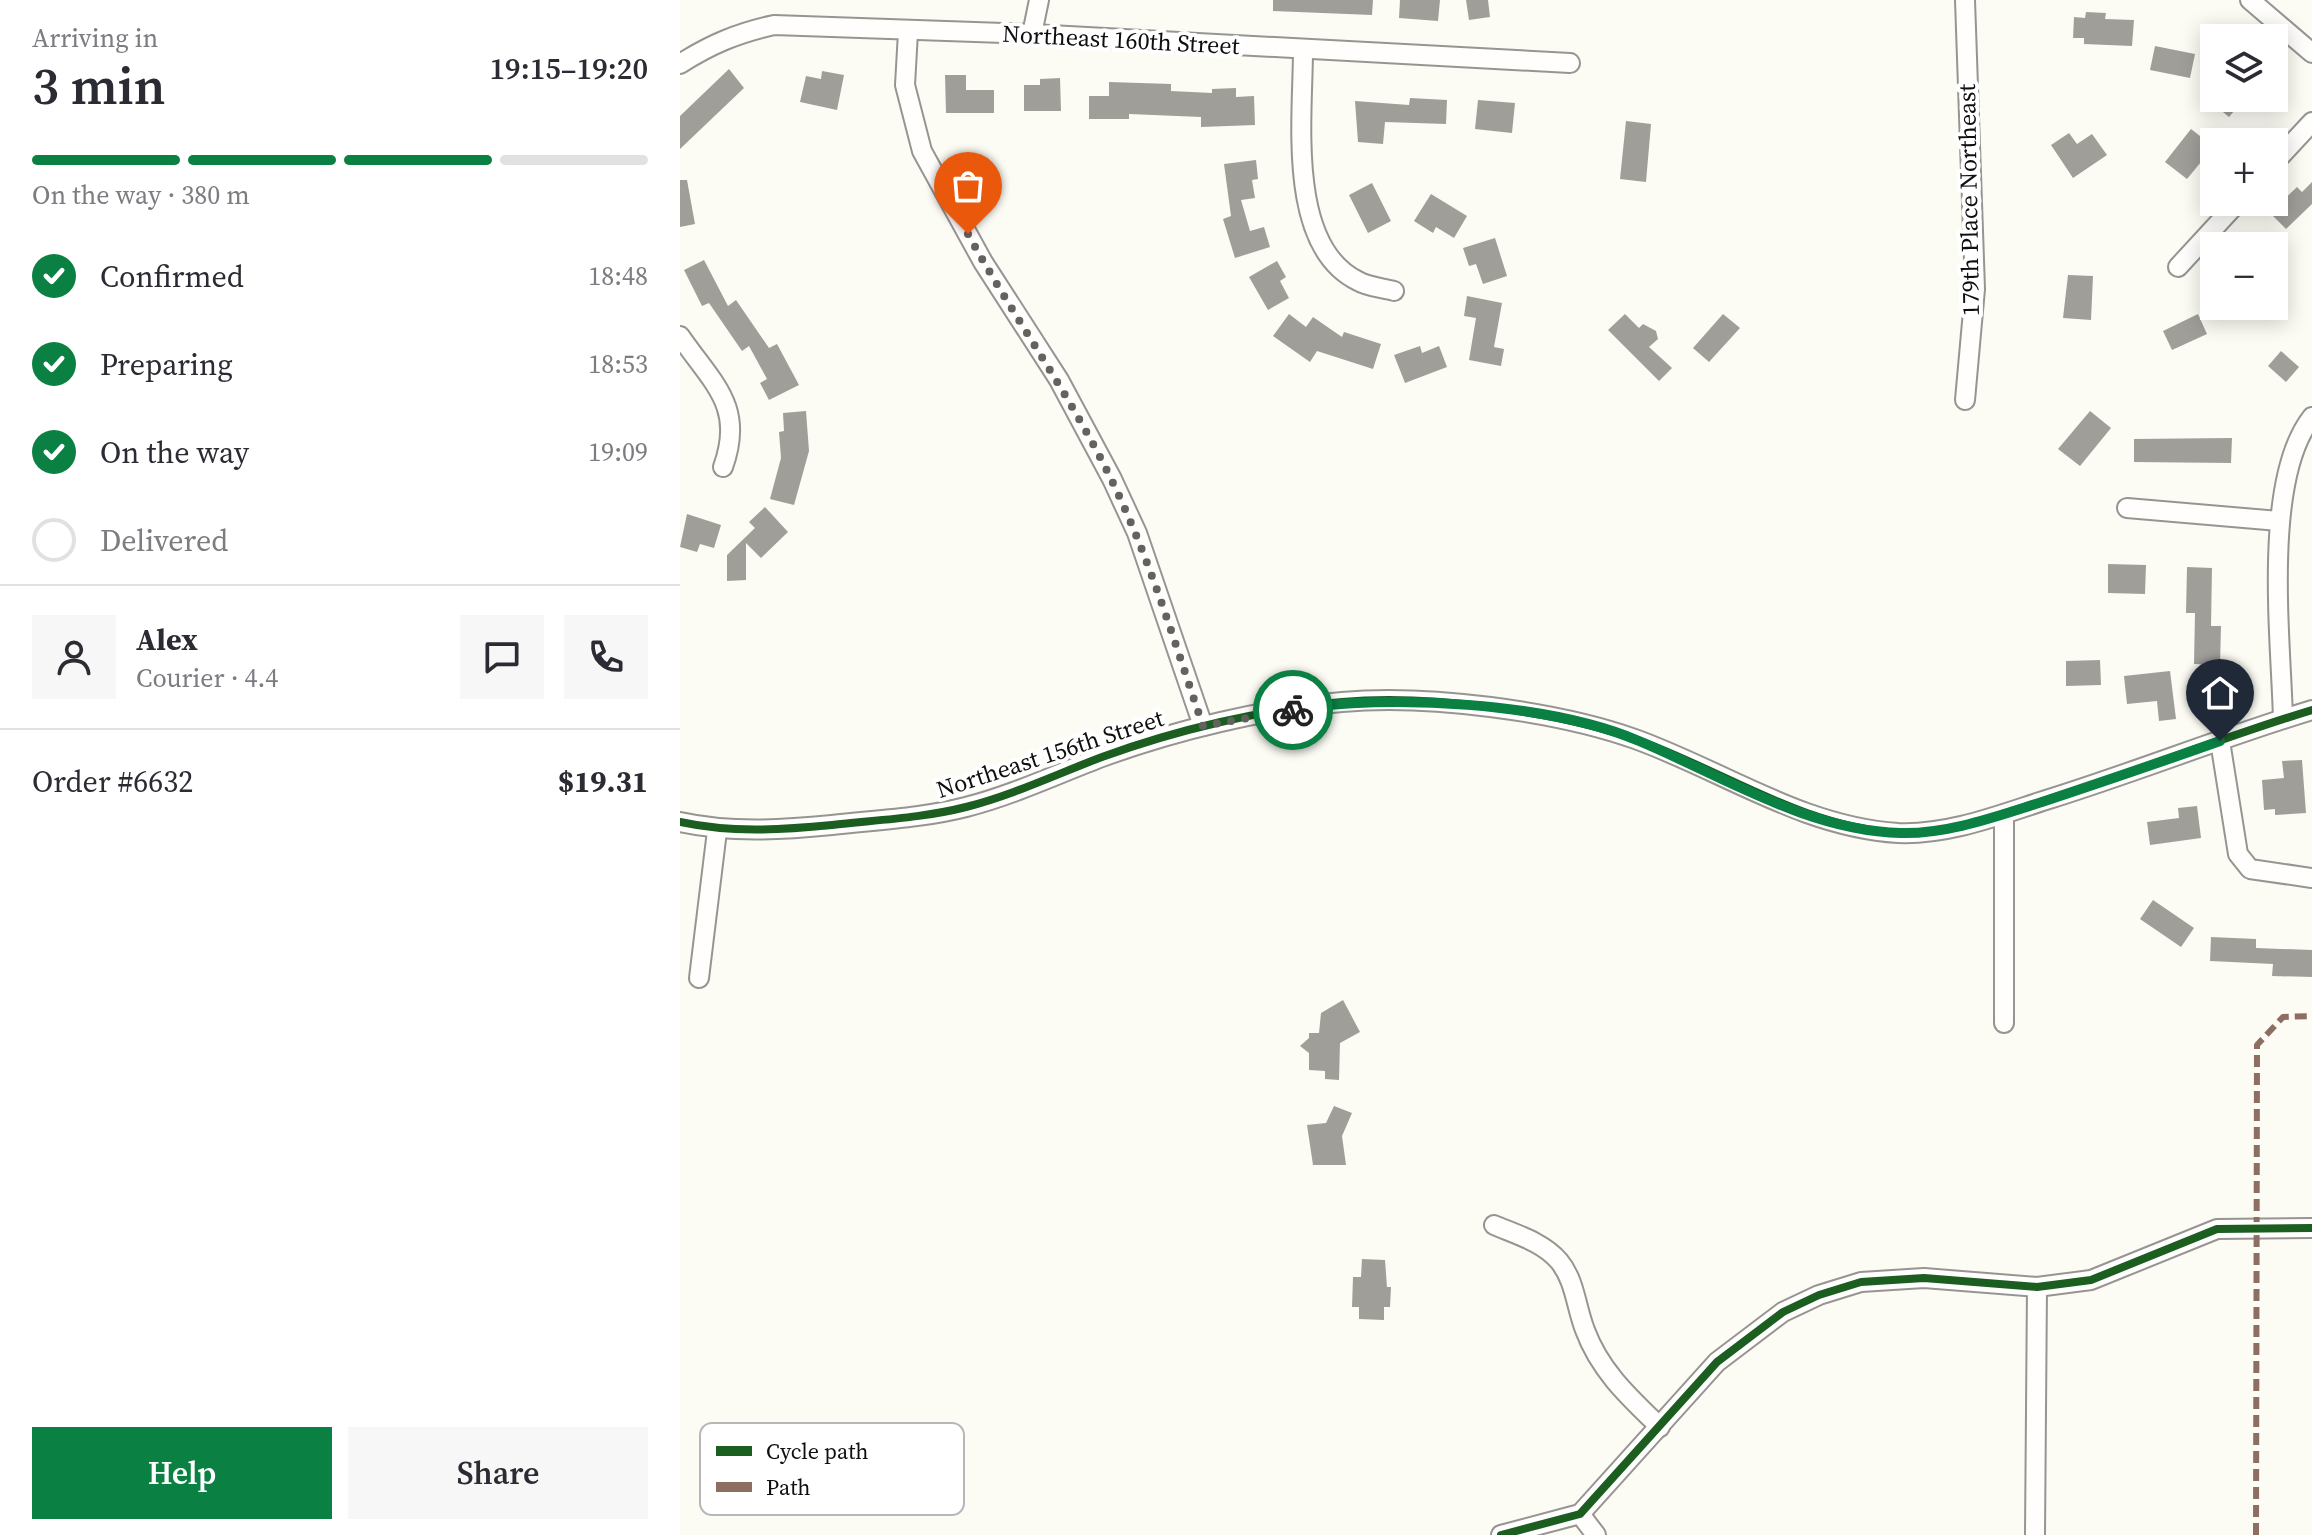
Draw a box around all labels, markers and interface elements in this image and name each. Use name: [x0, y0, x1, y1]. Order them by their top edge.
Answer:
street label: Northeast 160th Street: [1002, 17, 1241, 62]
text: Arriving in: [32, 20, 158, 56]
map controls: [2200, 24, 2288, 320]
button: layers: [2200, 24, 2288, 112]
text: 19:15–19:20: [489, 48, 648, 89]
text: 3 min: [32, 50, 165, 121]
street label: 179th Place Northeast: [1950, 83, 1987, 316]
button: +: [2200, 128, 2288, 216]
pin: [934, 152, 1002, 234]
icon: bag: [946, 164, 990, 208]
text: On the way · 380 m: [32, 177, 250, 213]
button: −: [2200, 232, 2288, 320]
icon: check: [32, 254, 76, 298]
text: Confirmed: [100, 256, 244, 297]
text: 18:48: [588, 258, 648, 294]
icon: check: [32, 342, 76, 386]
text: Preparing: [100, 344, 233, 385]
text: 18:53: [588, 346, 648, 382]
icon: check: [32, 430, 76, 474]
text: On the way: [100, 432, 249, 473]
text: 19:09: [588, 434, 648, 470]
text: Delivered: [100, 520, 228, 561]
button: person: [32, 615, 116, 699]
button: chat: [460, 615, 544, 699]
button: phone: [564, 615, 648, 699]
text: Alex: [136, 619, 198, 660]
pin: [2186, 659, 2254, 741]
text: Courier · 4.4: [136, 660, 278, 696]
courier: [1253, 670, 1333, 750]
icon: home: [2198, 671, 2242, 715]
icon: bike: [1271, 688, 1315, 732]
street label: Northeast 156th Street: [932, 701, 1168, 806]
text: Order #6632: [32, 761, 193, 802]
text: $19.31: [558, 761, 648, 802]
legend: [700, 1423, 964, 1515]
button: Help: [32, 1427, 332, 1519]
button: Share: [348, 1427, 648, 1519]
text: Cycle path: [766, 1436, 869, 1466]
text: Path: [766, 1472, 811, 1502]

